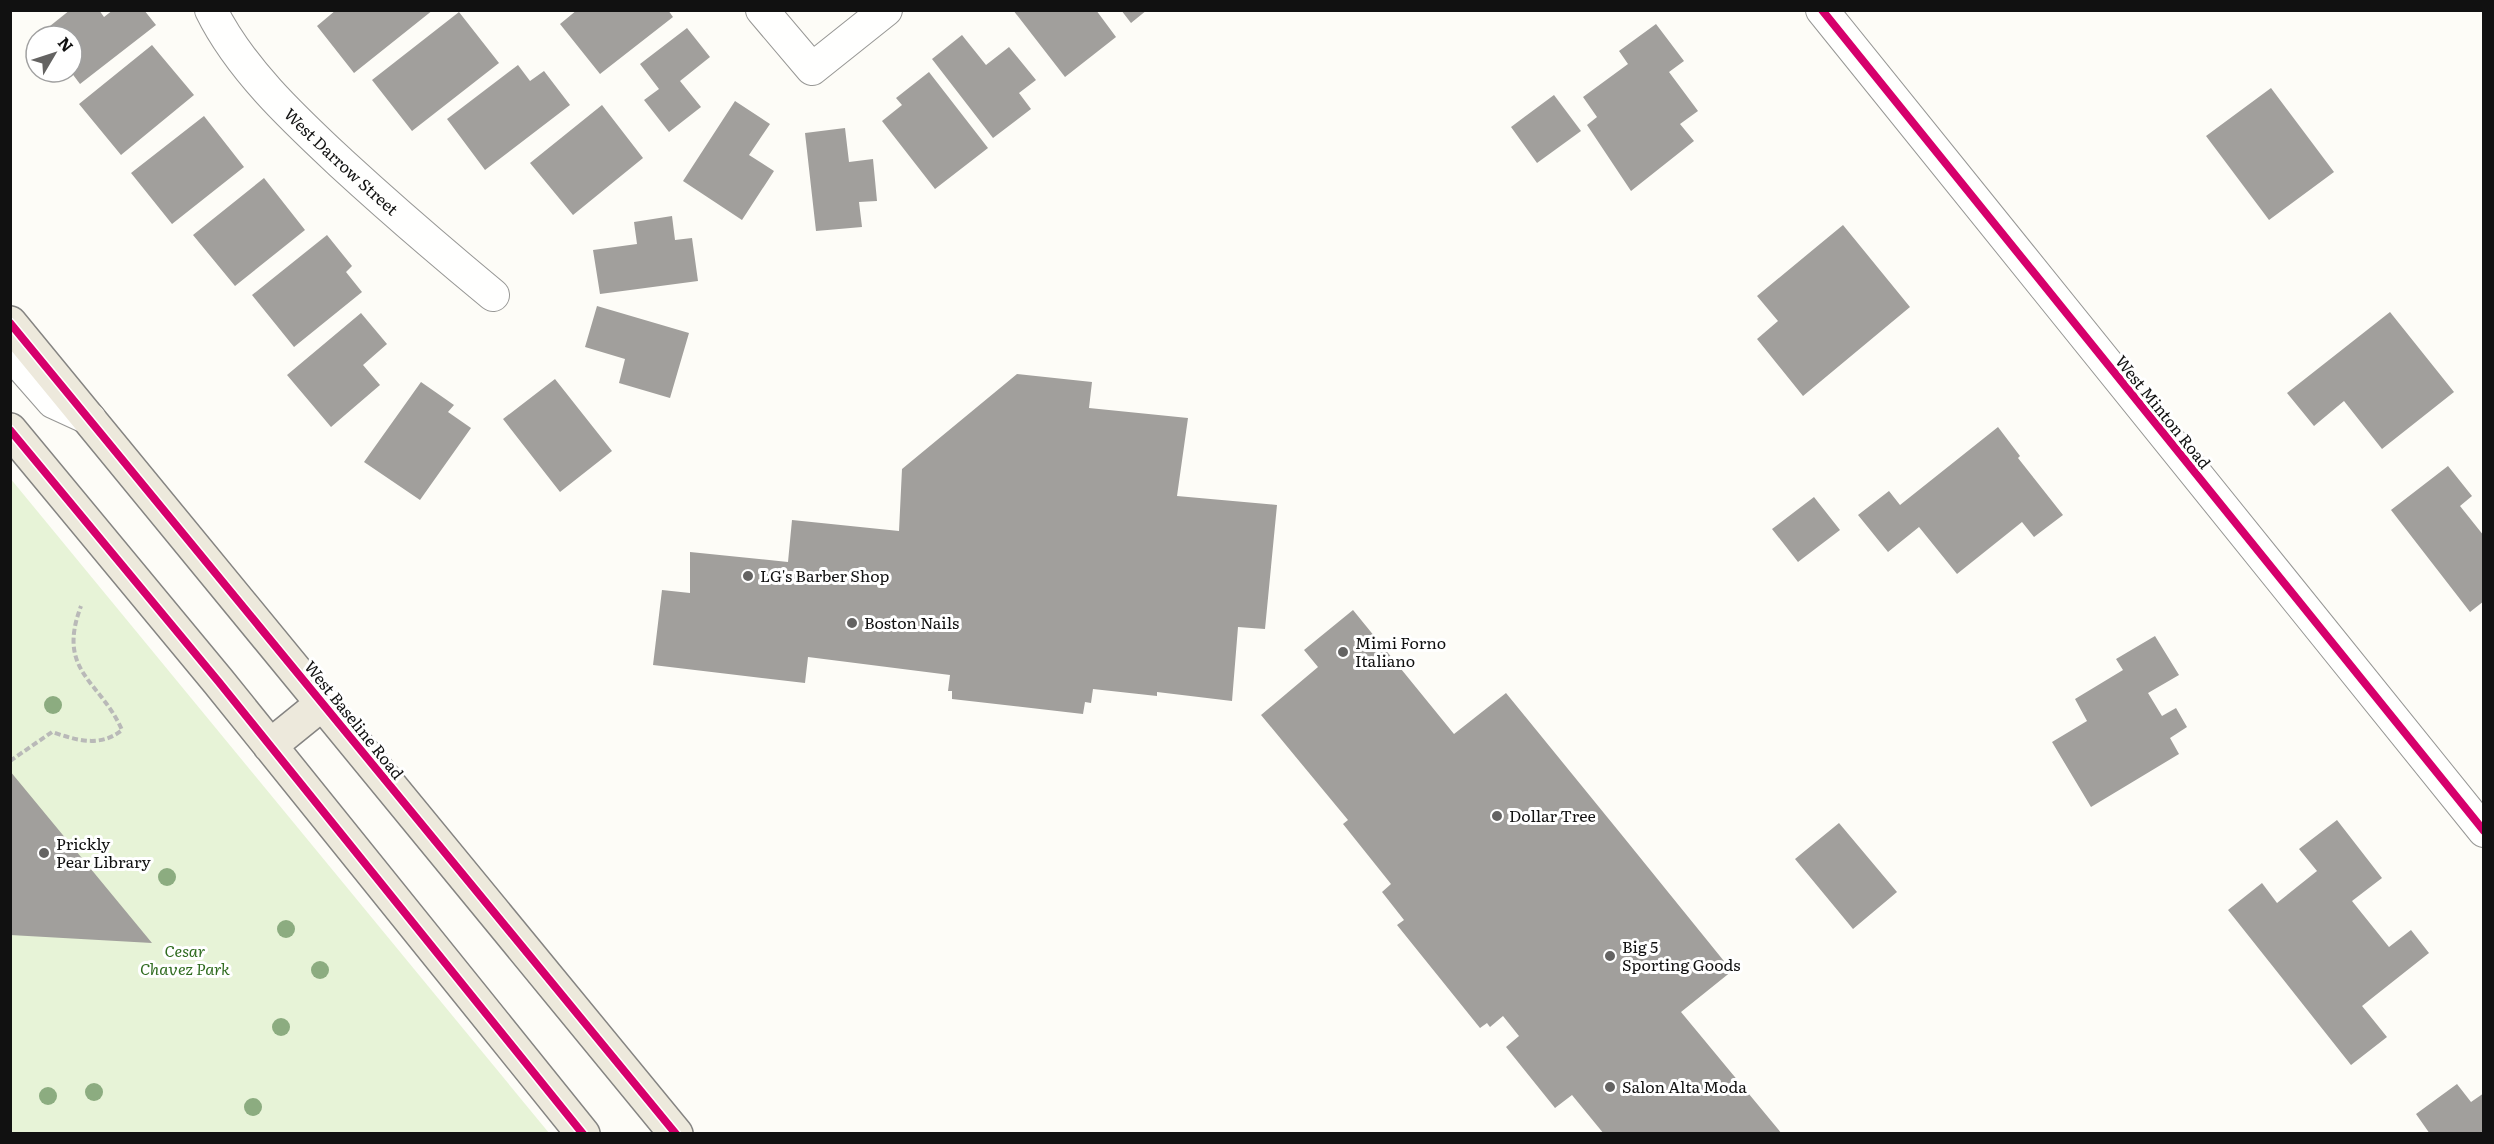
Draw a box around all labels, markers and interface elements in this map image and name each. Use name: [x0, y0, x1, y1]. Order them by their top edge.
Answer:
north arrow: [24, 24, 84, 84]
text: N: [53, 31, 80, 57]
street label: West Darrow Street: [279, 102, 405, 221]
street label: West Minton Road: [2110, 349, 2217, 474]
place label: LG's Barber Shop: [760, 563, 890, 587]
marker: LG's Barber Shop: [741, 569, 755, 583]
place label: Boston Nails: [864, 610, 959, 634]
marker: Boston Nails: [845, 616, 859, 630]
place label: Mimi Forno Italiano: [1355, 630, 1446, 672]
marker: Mimi Forno Italiano: [1336, 645, 1350, 659]
street label: West Baseline Road: [299, 655, 410, 784]
place label: Dollar Tree: [1509, 803, 1596, 827]
marker: Dollar Tree: [1490, 809, 1504, 823]
place label: Prickly Pear Library: [56, 831, 152, 873]
marker: Prickly Pear Library: [37, 846, 51, 860]
place label: Big 5 Sporting Goods: [1622, 934, 1741, 976]
park label: Cesar Chavez Park: [140, 938, 230, 980]
marker: Big 5 Sporting Goods: [1603, 949, 1617, 963]
place label: Salon Alta Moda: [1622, 1074, 1747, 1098]
marker: Salon Alta Moda: [1603, 1080, 1617, 1094]

